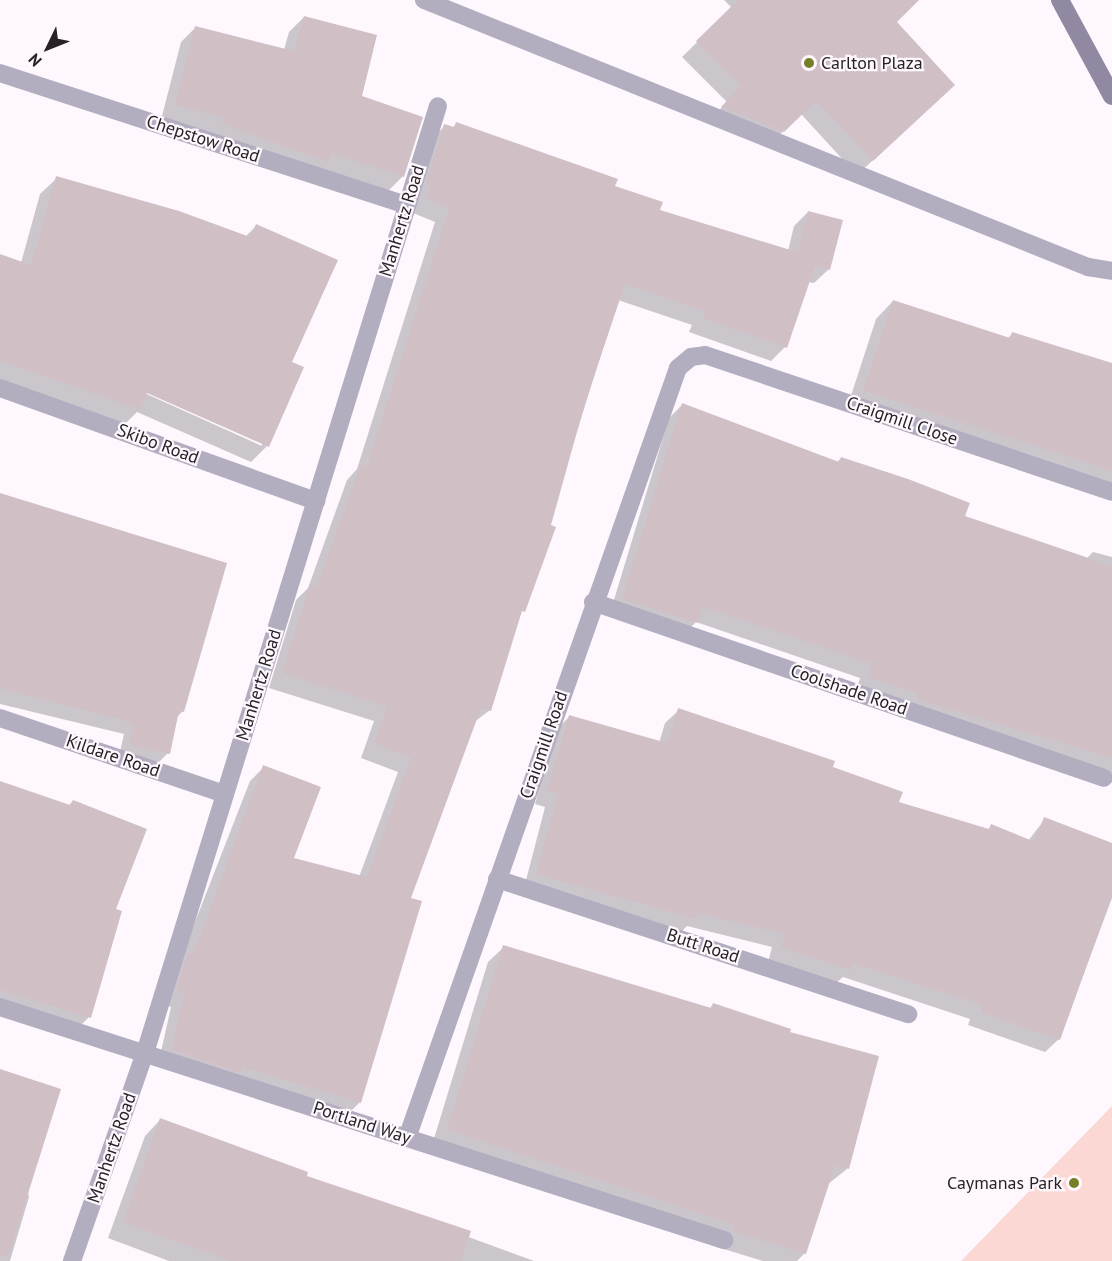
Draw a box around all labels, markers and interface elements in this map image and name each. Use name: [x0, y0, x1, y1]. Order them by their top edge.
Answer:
north arrow: [18, 18, 78, 78]
text: N: [24, 50, 46, 71]
place label: Carlton Plaza: [821, 52, 923, 74]
marker: Carlton Plaza: [802, 56, 816, 70]
street label: Chepstow Road: [144, 110, 262, 168]
street label: Manhertz Road: [375, 163, 429, 279]
street label: Craigmill Close: [844, 392, 960, 450]
street label: Skibo Road: [114, 419, 202, 469]
street label: Manhertz Road: [232, 627, 286, 743]
street label: Coolshade Road: [788, 660, 910, 720]
street label: Craigmill Road: [515, 688, 573, 802]
street label: Kildare Road: [63, 730, 163, 782]
street label: Butt Road: [664, 924, 742, 968]
street label: Manhertz Road: [83, 1090, 141, 1206]
street label: Portland Way: [310, 1097, 414, 1149]
place label: Caymanas Park: [947, 1172, 1062, 1194]
marker: Caymanas Park: [1067, 1176, 1081, 1190]

